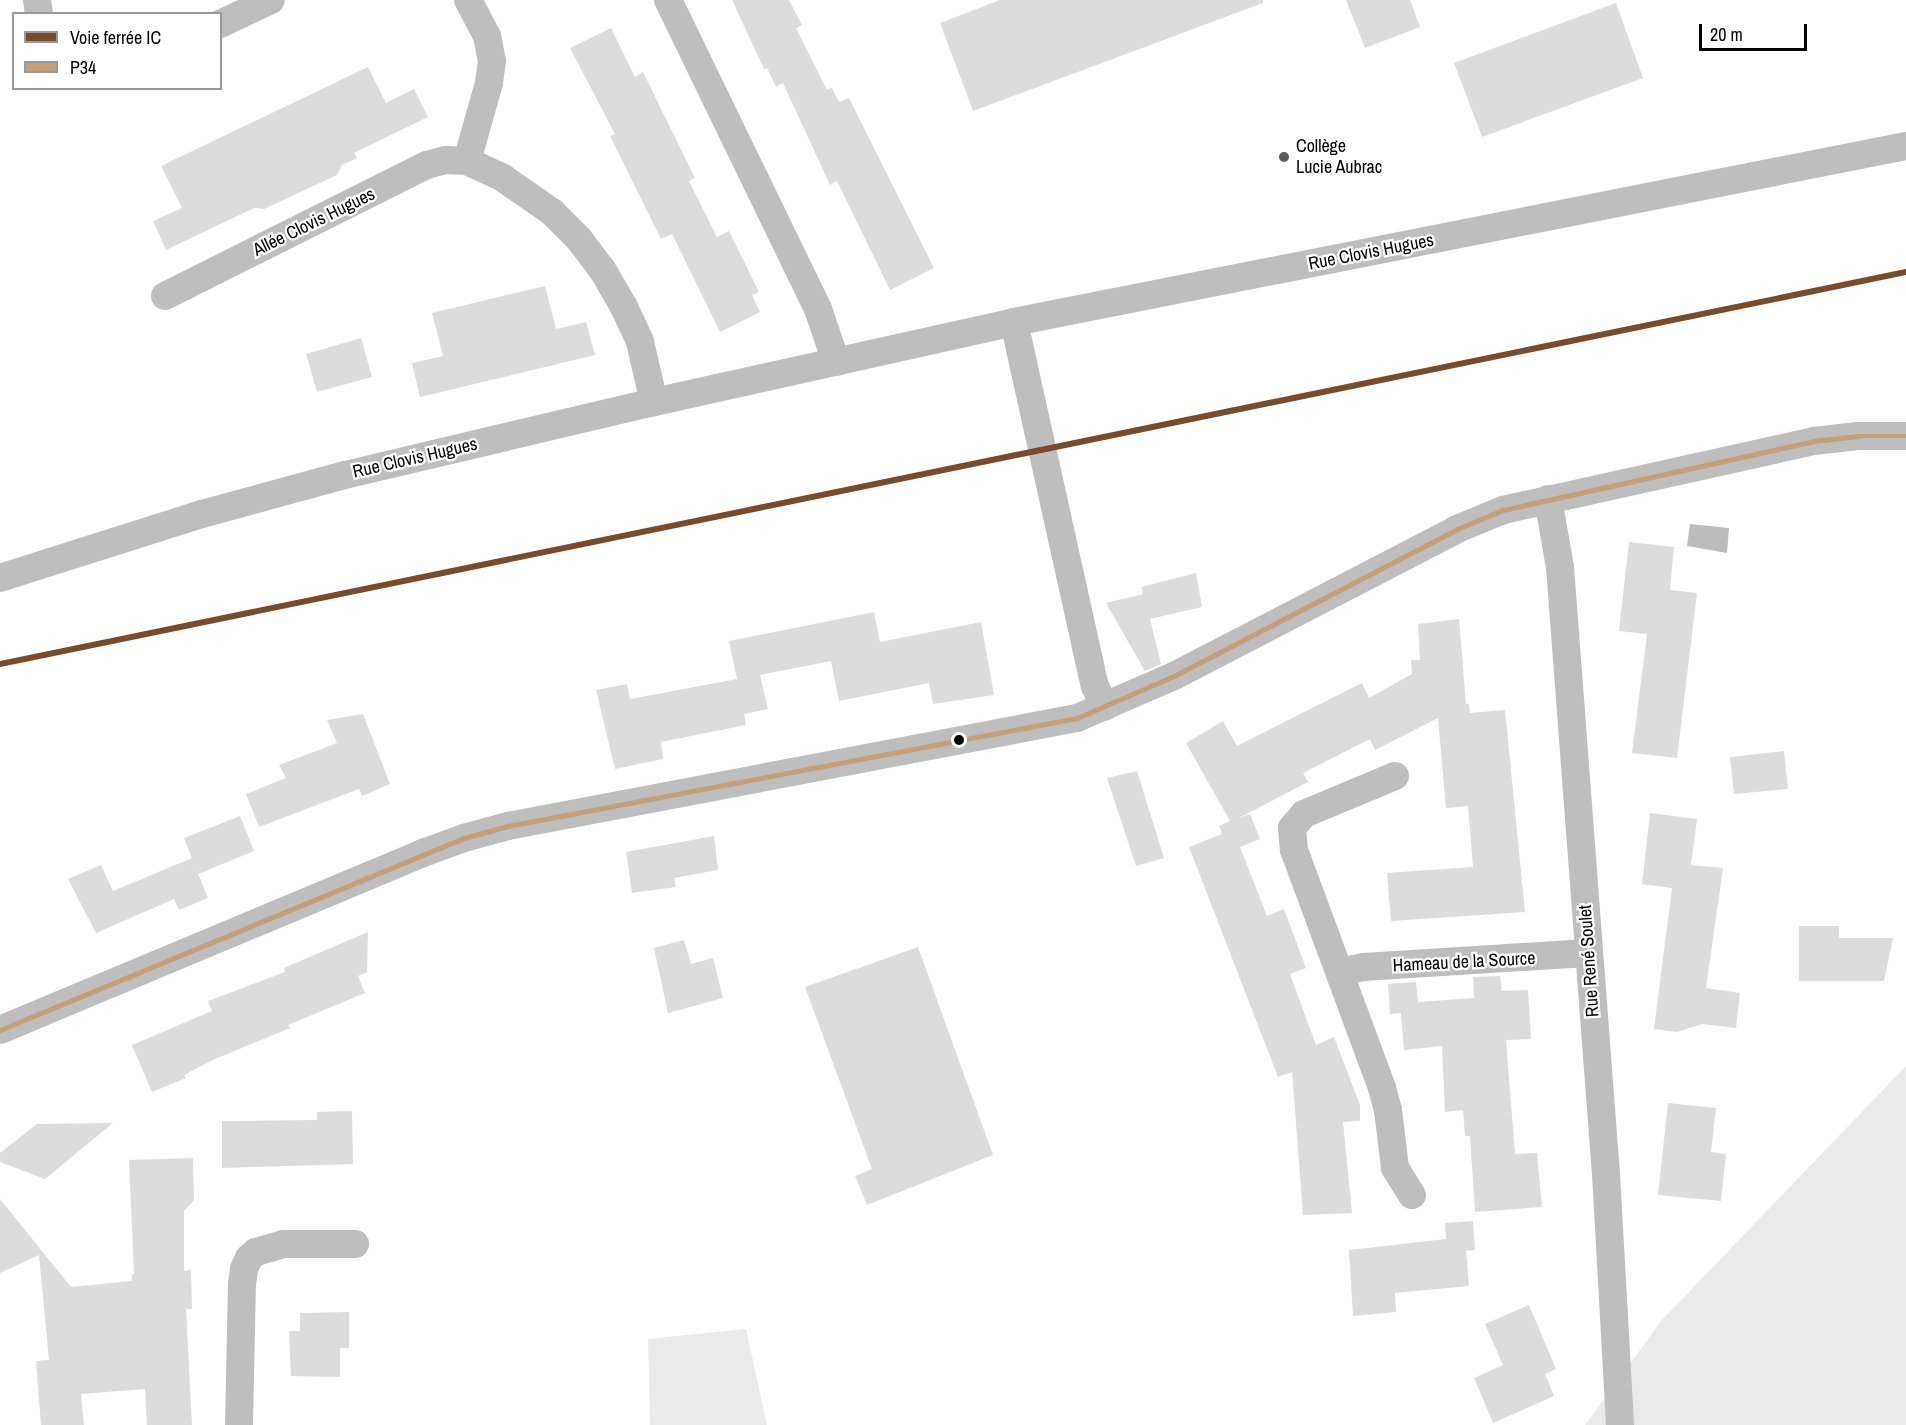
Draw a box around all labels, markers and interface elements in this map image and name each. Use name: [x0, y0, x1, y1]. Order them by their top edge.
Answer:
legend: [12, 12, 222, 90]
scale bar: [1702, 12, 1810, 50]
text: 20 m: [1710, 22, 1743, 47]
text: Voie ferrée IC: [70, 25, 161, 50]
text: P34: [70, 55, 96, 80]
place label: Collège Lucie Aubrac: [1296, 136, 1383, 178]
marker: Collège Lucie Aubrac: [1277, 150, 1291, 164]
street label: Allée Clovis Hugues: [250, 183, 378, 261]
street label: Rue Clovis Hugues: [1307, 229, 1435, 275]
street label: Rue Clovis Hugues: [351, 433, 479, 483]
unlabelled marker: [953, 734, 965, 746]
street label: Rue René Soulet: [1574, 904, 1604, 1018]
street label: Hameau de la Source: [1392, 947, 1536, 977]

